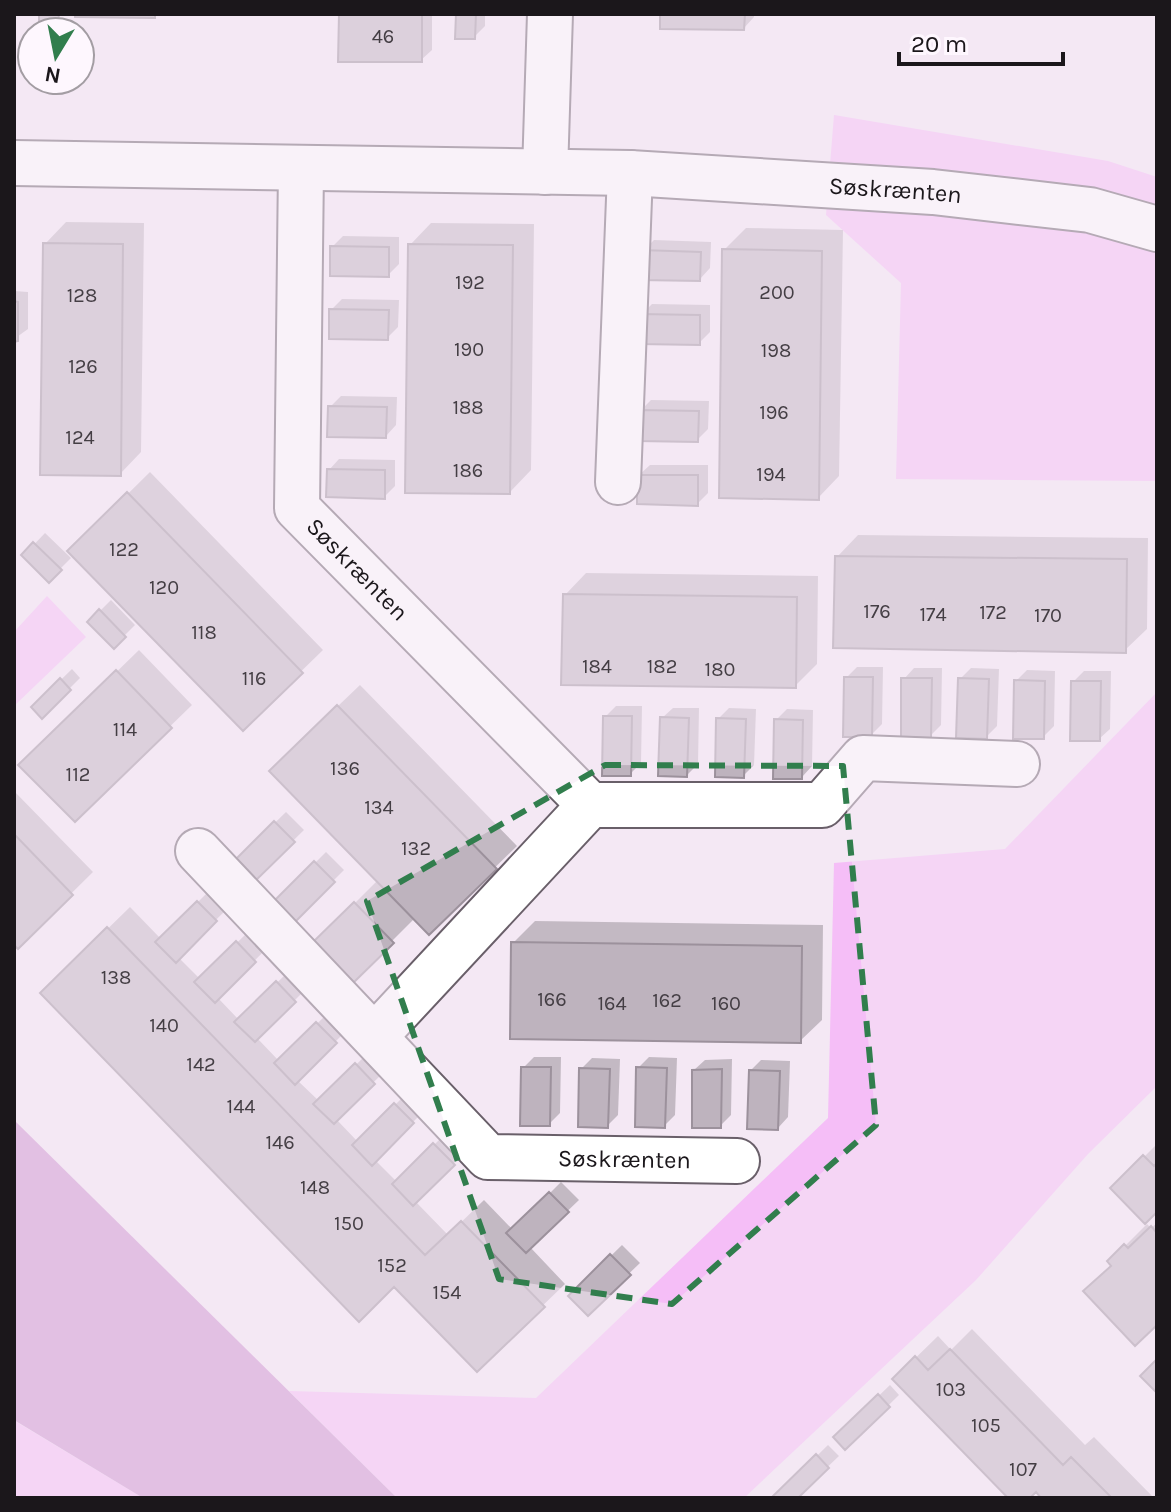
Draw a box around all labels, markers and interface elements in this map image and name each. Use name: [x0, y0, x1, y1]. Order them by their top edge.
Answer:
north arrow: [16, 16, 96, 96]
scale bar: [899, 16, 1063, 66]
house number: 46: [372, 25, 394, 48]
text: 20 m: [911, 30, 967, 58]
text: N: [43, 61, 63, 89]
street label: Søskrænten: [828, 172, 963, 209]
house number: 192: [455, 271, 485, 294]
house number: 200: [759, 281, 795, 304]
house number: 128: [67, 284, 97, 307]
house number: 190: [454, 338, 484, 361]
house number: 198: [761, 339, 791, 362]
house number: 126: [68, 355, 98, 378]
house number: 188: [452, 396, 484, 419]
house number: 196: [759, 401, 789, 424]
house number: 124: [65, 426, 95, 449]
house number: 186: [453, 459, 483, 482]
house number: 194: [756, 463, 786, 486]
street label: Søskrænten: [301, 512, 414, 626]
house number: 122: [109, 538, 139, 561]
house number: 120: [149, 576, 179, 599]
house number: 176: [863, 600, 891, 623]
house number: 172: [979, 601, 1007, 624]
house number: 174: [919, 603, 947, 626]
house number: 170: [1034, 604, 1062, 627]
house number: 118: [191, 621, 217, 644]
house number: 184: [582, 655, 612, 678]
house number: 182: [647, 655, 677, 678]
house number: 180: [705, 658, 735, 681]
house number: 116: [242, 667, 266, 690]
house number: 114: [113, 718, 137, 741]
house number: 136: [330, 757, 360, 780]
house number: 112: [66, 763, 90, 786]
house number: 134: [364, 796, 394, 819]
house number: 132: [401, 837, 431, 860]
house number: 138: [101, 966, 131, 989]
house number: 166: [537, 988, 567, 1011]
house number: 162: [652, 989, 682, 1012]
house number: 164: [597, 992, 627, 1015]
house number: 160: [711, 992, 741, 1015]
house number: 140: [149, 1014, 179, 1037]
house number: 142: [186, 1053, 216, 1076]
house number: 144: [227, 1095, 255, 1118]
house number: 146: [265, 1131, 295, 1154]
street label: Søskrænten: [558, 1144, 691, 1174]
house number: 148: [300, 1176, 330, 1199]
house number: 150: [334, 1212, 364, 1235]
house number: 152: [377, 1254, 407, 1277]
house number: 154: [432, 1281, 462, 1304]
house number: 103: [936, 1378, 966, 1401]
house number: 105: [971, 1414, 1001, 1437]
house number: 107: [1009, 1458, 1038, 1481]

